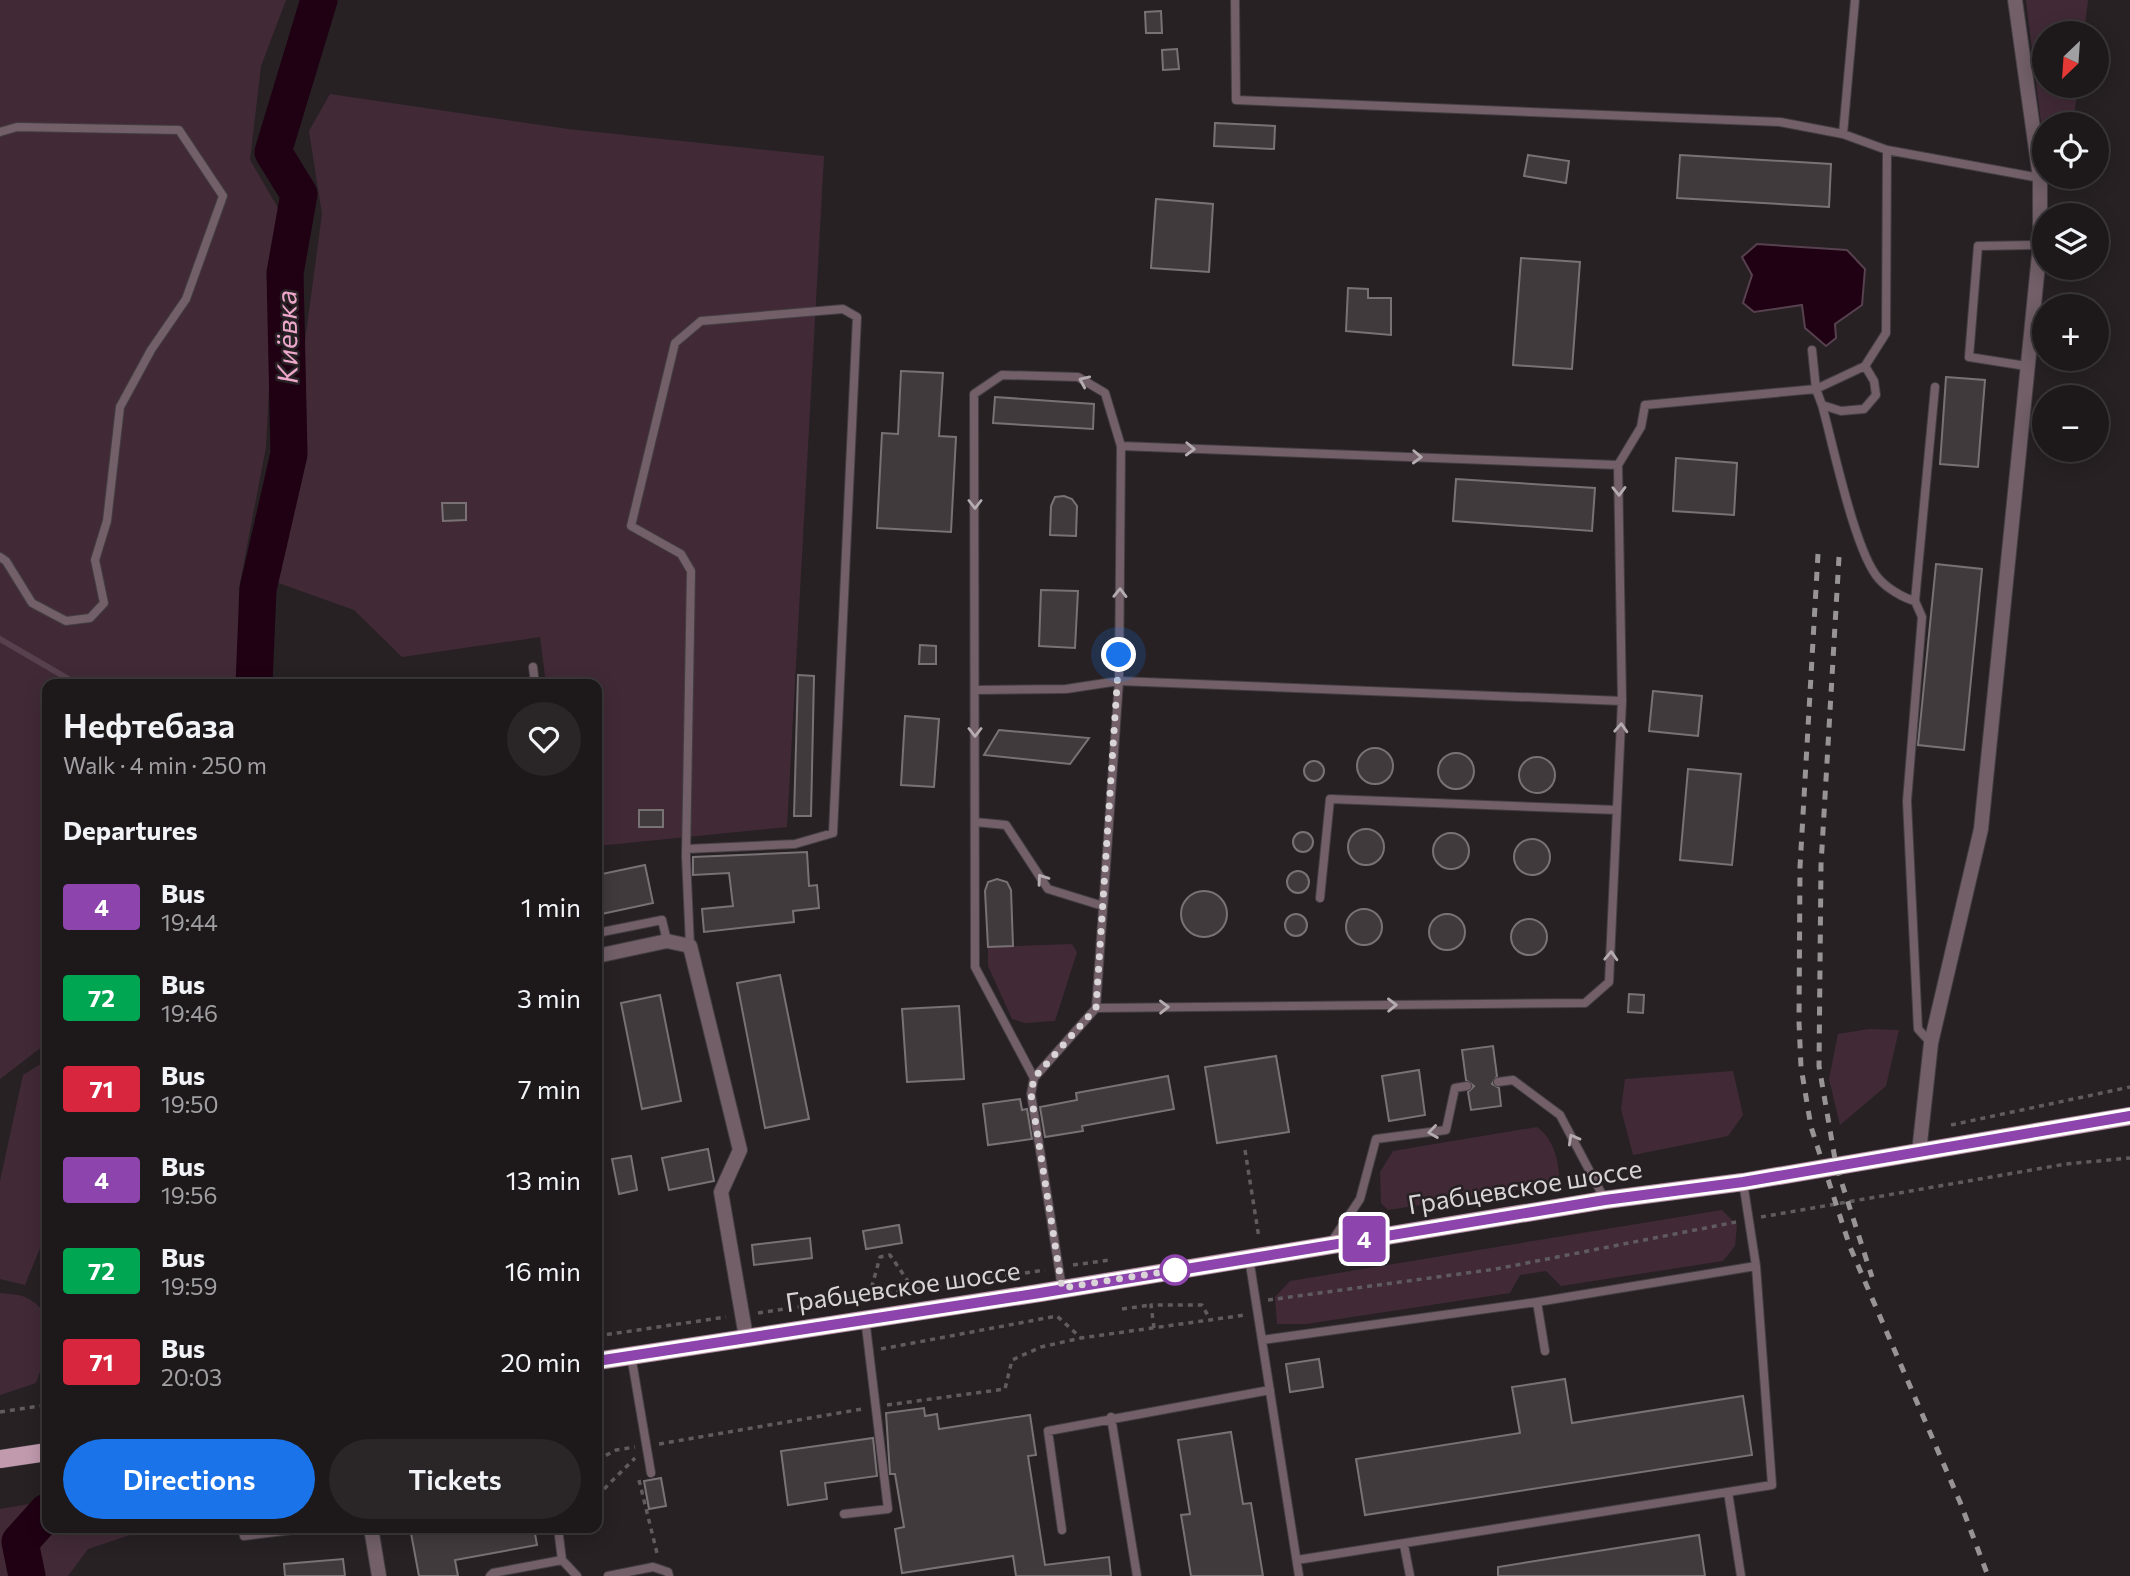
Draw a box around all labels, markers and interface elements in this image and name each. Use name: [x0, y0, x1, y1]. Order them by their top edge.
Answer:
north arrow: [2032, 21, 2109, 98]
map controls: [2032, 21, 2109, 462]
button: locate: [2032, 112, 2109, 189]
button: layers: [2032, 203, 2109, 280]
water label: Киёвка: [268, 290, 304, 384]
button: +: [2032, 294, 2109, 371]
one-way arrow: [1079, 375, 1091, 389]
button: −: [2032, 385, 2109, 462]
one-way arrow: [1184, 441, 1195, 456]
one-way arrow: [1412, 450, 1423, 465]
one-way arrow: [1611, 486, 1626, 497]
one-way arrow: [967, 500, 983, 510]
one-way arrow: [1112, 588, 1128, 598]
your location: [1101, 637, 1136, 672]
button: heart: [507, 702, 581, 776]
text: Нефтебаза: [63, 704, 235, 745]
one-way arrow: [1613, 723, 1628, 734]
one-way arrow: [967, 727, 983, 738]
text: Walk · 4 min · 250 m: [63, 751, 267, 779]
text: Departures: [63, 814, 198, 845]
one-way arrow: [1038, 874, 1050, 887]
text: Bus: [161, 877, 205, 908]
text: 1 min: [521, 891, 581, 922]
text: 4: [94, 892, 109, 921]
text: 19:44: [161, 908, 218, 936]
one-way arrow: [1603, 950, 1618, 961]
text: Bus: [161, 968, 205, 999]
text: 3 min: [517, 982, 581, 1013]
text: 72: [88, 983, 115, 1012]
one-way arrow: [1387, 997, 1397, 1013]
text: 19:46: [161, 999, 218, 1027]
one-way arrow: [1159, 1000, 1170, 1015]
text: Bus: [161, 1059, 205, 1090]
text: 7 min: [518, 1073, 581, 1104]
text: 71: [89, 1074, 114, 1103]
text: 19:50: [161, 1090, 218, 1118]
one-way arrow: [1427, 1124, 1439, 1139]
one-way arrow: [1568, 1134, 1581, 1147]
text: Bus: [161, 1150, 205, 1181]
street label: Грабцевское шоссе: [1406, 1152, 1644, 1219]
text: 13 min: [506, 1164, 581, 1195]
text: 4: [94, 1165, 109, 1194]
text: 19:56: [161, 1181, 217, 1209]
line badge: 4: [1341, 1216, 1387, 1262]
text: 4: [1357, 1224, 1371, 1253]
text: Bus: [161, 1241, 205, 1272]
street label: Грабцевское шоссе: [783, 1254, 1022, 1317]
text: 16 min: [505, 1255, 581, 1286]
unlabelled marker: [1160, 1255, 1190, 1285]
text: 72: [88, 1256, 115, 1285]
text: 19:59: [161, 1272, 217, 1300]
text: Bus: [161, 1332, 205, 1363]
text: 20 min: [500, 1346, 581, 1377]
text: 71: [89, 1347, 114, 1376]
text: 20:03: [161, 1363, 222, 1391]
button: Directions: [63, 1439, 315, 1519]
button: Tickets: [329, 1439, 581, 1519]

